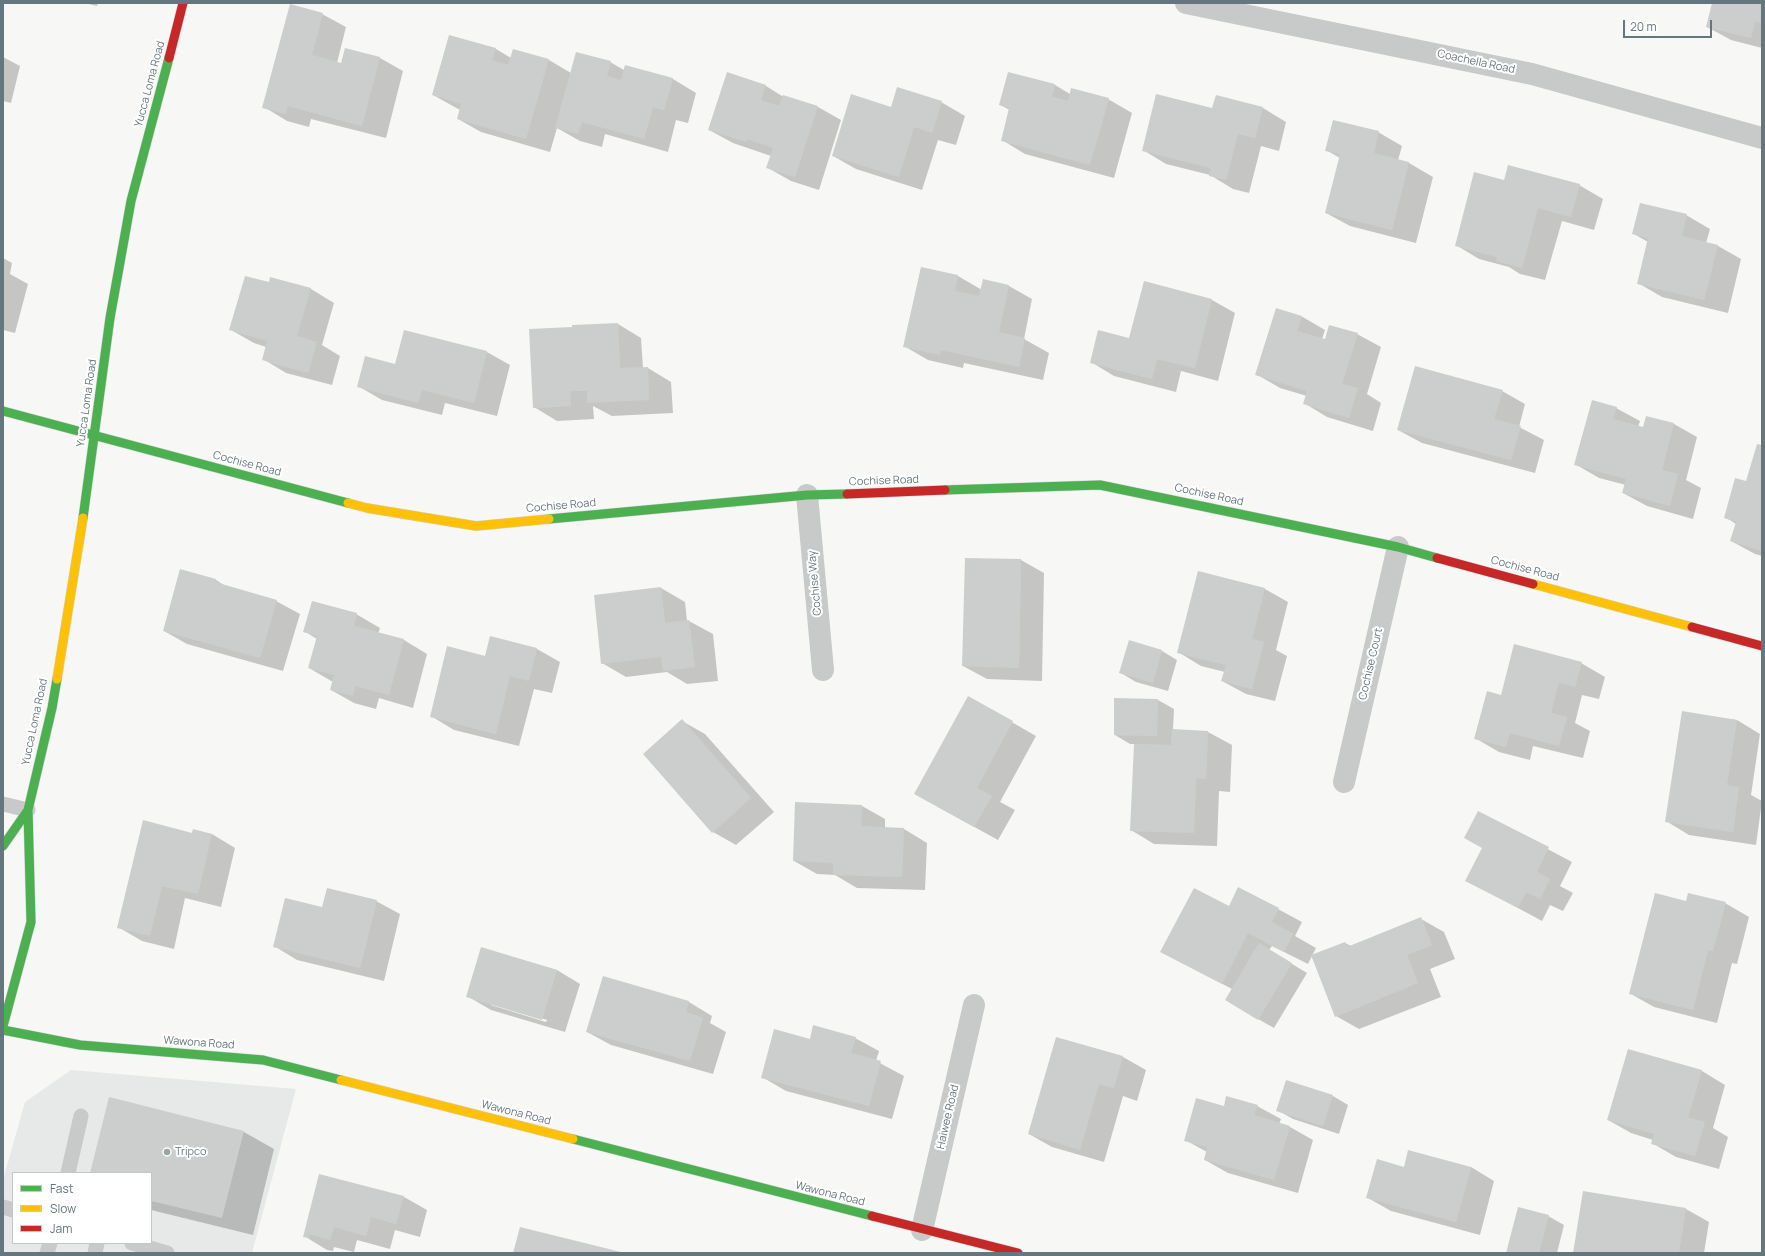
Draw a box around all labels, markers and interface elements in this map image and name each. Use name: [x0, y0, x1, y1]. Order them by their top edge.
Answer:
scale bar: [1625, 12, 1714, 38]
text: 20 m: [1630, 18, 1657, 35]
street label: Yucca Loma Road: [132, 40, 168, 128]
street label: Coachella Road: [1436, 47, 1516, 77]
street label: Yucca Loma Road: [74, 358, 100, 448]
street label: Cochise Road: [211, 449, 283, 479]
street label: Cochise Road: [849, 473, 919, 489]
street label: Cochise Road: [1173, 481, 1245, 509]
street label: Cochise Road: [526, 496, 596, 516]
street label: Cochise Way: [806, 550, 824, 616]
street label: Cochise Road: [1489, 554, 1561, 584]
street label: Cochise Court: [1356, 627, 1386, 701]
street label: Yucca Loma Road: [19, 677, 51, 767]
street label: Wawona Road: [163, 1034, 235, 1052]
street label: Haiwee Road: [934, 1084, 962, 1150]
street label: Wawona Road: [480, 1098, 552, 1128]
place label: Tripco: [175, 1145, 206, 1159]
marker: Tripco: [162, 1147, 172, 1157]
legend: [12, 1172, 152, 1244]
street label: Wawona Road: [794, 1179, 866, 1209]
text: Fast: [50, 1180, 74, 1197]
text: Slow: [50, 1200, 76, 1217]
text: Jam: [50, 1220, 72, 1237]

